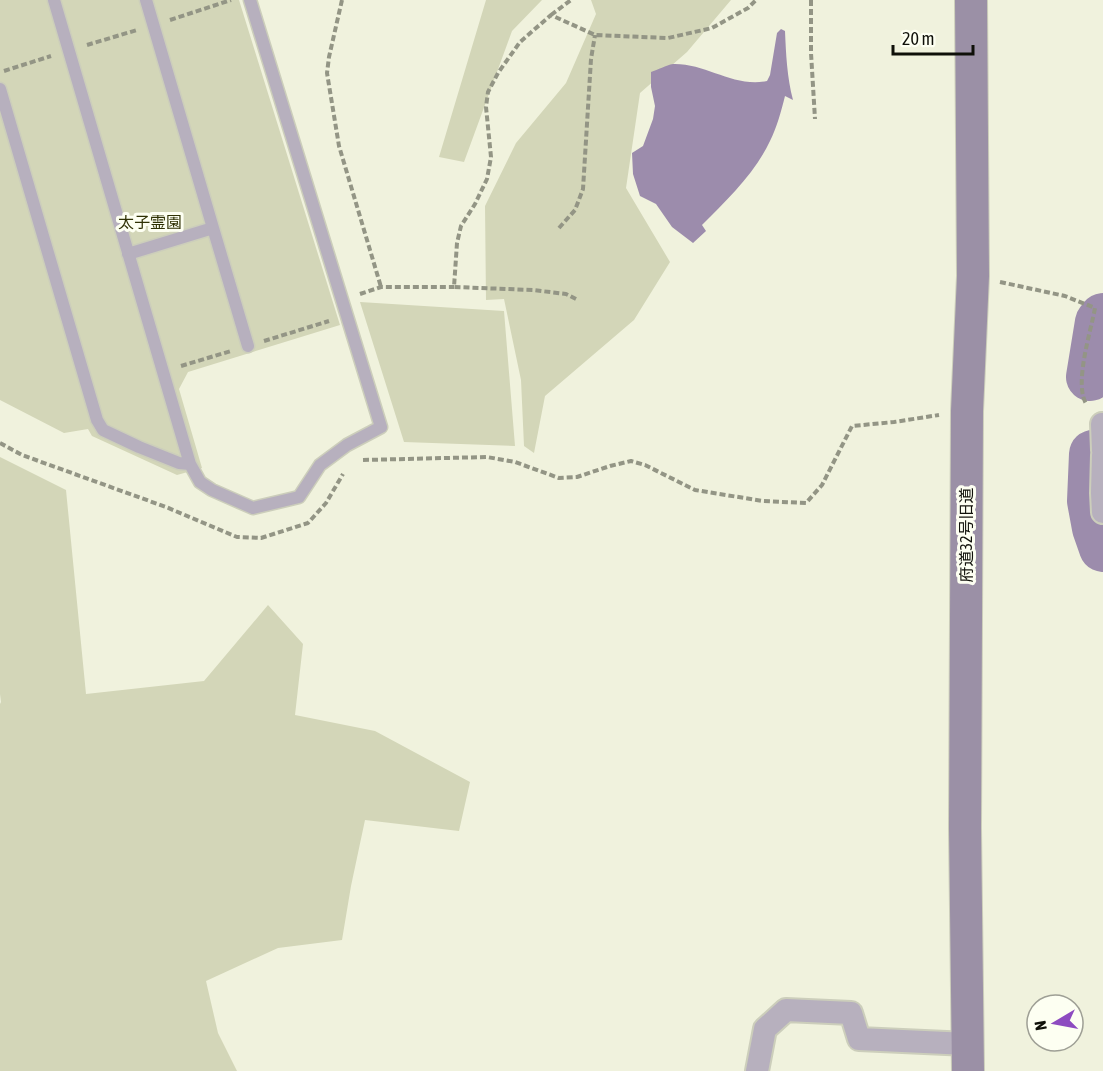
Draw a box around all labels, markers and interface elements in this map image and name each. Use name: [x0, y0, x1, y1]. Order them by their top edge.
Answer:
scale bar: [893, 18, 972, 56]
text: 20 m: [902, 28, 934, 49]
park label: 太子霊園: [118, 213, 182, 231]
street label: 府道32号旧道: [957, 487, 975, 583]
north arrow: [1025, 993, 1085, 1053]
text: N: [1031, 1019, 1050, 1032]

